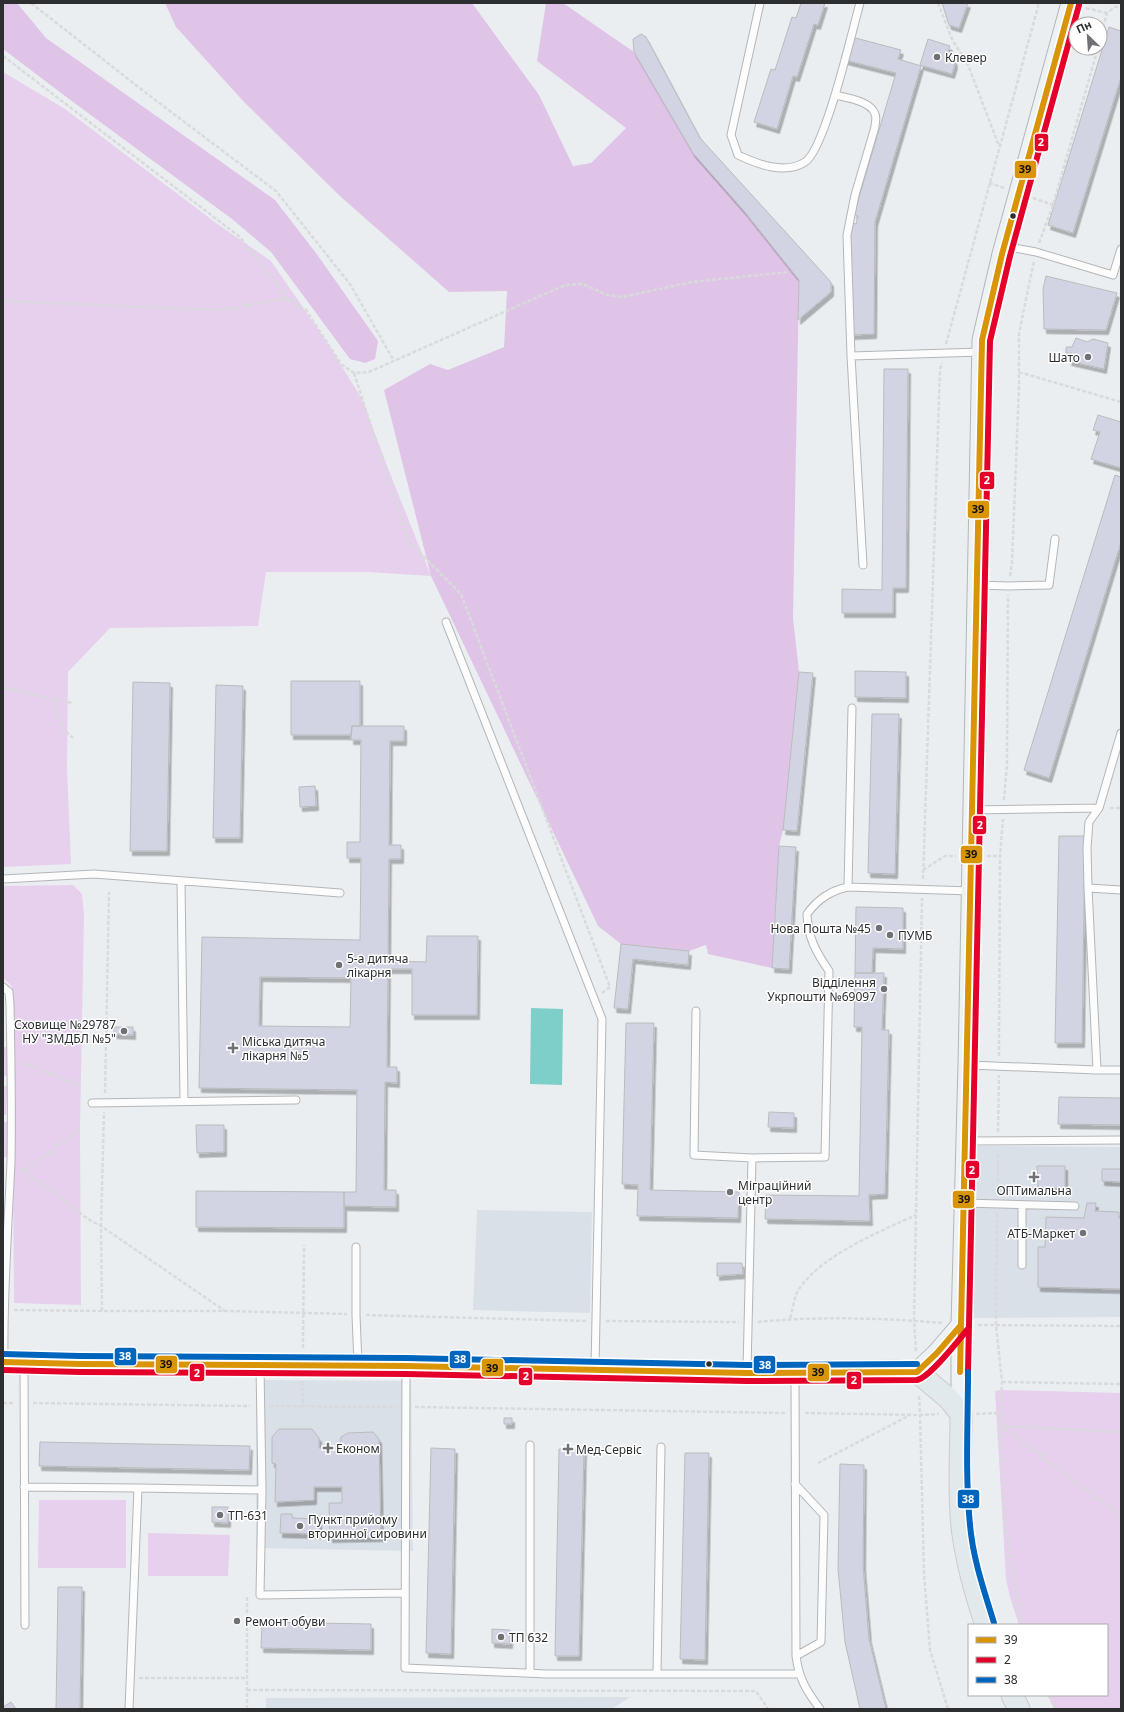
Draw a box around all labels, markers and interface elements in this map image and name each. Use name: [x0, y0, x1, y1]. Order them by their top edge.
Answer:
north arrow: [1068, 16, 1108, 56]
text: Пн: [1073, 16, 1094, 37]
place label: Клевер: [945, 49, 987, 66]
marker: Клевер: [932, 52, 942, 62]
line badge: 2: [1034, 133, 1049, 152]
text: 2: [1038, 134, 1044, 149]
line badge: 39: [1014, 160, 1037, 179]
text: 39: [1019, 161, 1031, 176]
unlabelled marker: [1008, 211, 1018, 221]
place label: Шато: [1048, 349, 1080, 366]
marker: Шато: [1083, 352, 1093, 362]
line badge: 2: [979, 471, 995, 490]
text: 2: [984, 472, 990, 487]
line badge: 39: [967, 500, 990, 519]
text: 39: [972, 501, 984, 516]
line badge: 2: [972, 815, 987, 835]
text: 2: [977, 817, 983, 832]
line badge: 39: [960, 845, 983, 864]
text: 39: [965, 846, 977, 861]
place label: Нова Пошта №45: [770, 920, 871, 937]
marker: Нова Пошта №45: [874, 923, 884, 933]
place label: ПУМБ: [898, 927, 932, 944]
marker: ПУМБ: [885, 930, 895, 940]
place label: 5-а дитяча лікарня: [347, 950, 409, 981]
marker: 5-а дитяча лікарня: [334, 960, 344, 970]
place label: Відділення Укрпошти №69097: [767, 974, 876, 1005]
marker: Відділення Укрпошти №69097: [879, 984, 889, 994]
place label: Сховище №29787 НУ "ЗМДБЛ №5": [14, 1016, 116, 1047]
marker: Сховище №29787 НУ "ЗМДБЛ №5": [119, 1026, 129, 1036]
place label: Міська дитяча лікарня №5: [242, 1033, 325, 1064]
marker: Міська дитяча лікарня №5: [227, 1042, 239, 1054]
line badge: 2: [965, 1160, 980, 1179]
text: 2: [969, 1162, 975, 1177]
marker: ОПТимальна: [1029, 1172, 1039, 1182]
place label: Міграційний центр: [738, 1177, 811, 1208]
place label: ОПТимальна: [996, 1182, 1072, 1199]
marker: Міграційний центр: [725, 1187, 735, 1197]
line badge: 39: [952, 1190, 975, 1209]
text: 39: [958, 1191, 970, 1206]
place label: АТБ-Маркет: [1007, 1225, 1075, 1242]
marker: АТБ-Маркет: [1078, 1228, 1088, 1238]
line badge: 38: [114, 1347, 137, 1366]
text: 38: [119, 1348, 131, 1363]
line badge: 38: [449, 1350, 471, 1369]
text: 38: [454, 1351, 466, 1366]
line badge: 39: [155, 1355, 178, 1374]
line badge: 38: [753, 1355, 776, 1374]
text: 39: [160, 1356, 172, 1371]
text: 38: [759, 1357, 771, 1372]
line badge: 39: [481, 1358, 504, 1377]
unlabelled marker: [704, 1359, 714, 1369]
text: 39: [486, 1360, 498, 1375]
line badge: 2: [189, 1363, 205, 1382]
line badge: 39: [807, 1363, 830, 1382]
text: 39: [812, 1364, 824, 1379]
text: 2: [194, 1365, 200, 1380]
line badge: 2: [518, 1367, 533, 1386]
text: 2: [523, 1368, 529, 1383]
line badge: 2: [846, 1371, 862, 1390]
text: 2: [851, 1372, 857, 1387]
place label: Економ: [336, 1440, 380, 1457]
place label: Мед-Сервіс: [576, 1441, 642, 1458]
marker: Економ: [323, 1443, 333, 1453]
marker: Мед-Сервіс: [563, 1444, 573, 1454]
line badge: 38: [957, 1489, 980, 1509]
text: 38: [962, 1491, 974, 1506]
place label: ТП-631: [228, 1507, 268, 1524]
marker: ТП-631: [215, 1510, 225, 1520]
place label: Пункт прийому вторинної сировини: [308, 1511, 427, 1542]
marker: Пункт прийому вторинної сировини: [295, 1521, 305, 1531]
place label: Ремонт обуви: [245, 1613, 325, 1630]
marker: Ремонт обуви: [232, 1616, 242, 1626]
legend: [968, 1624, 1108, 1696]
place label: ТП 632: [509, 1629, 548, 1646]
text: 39: [1004, 1631, 1018, 1648]
marker: ТП 632: [496, 1632, 506, 1642]
text: 2: [1004, 1651, 1011, 1668]
text: 38: [1004, 1671, 1018, 1688]

